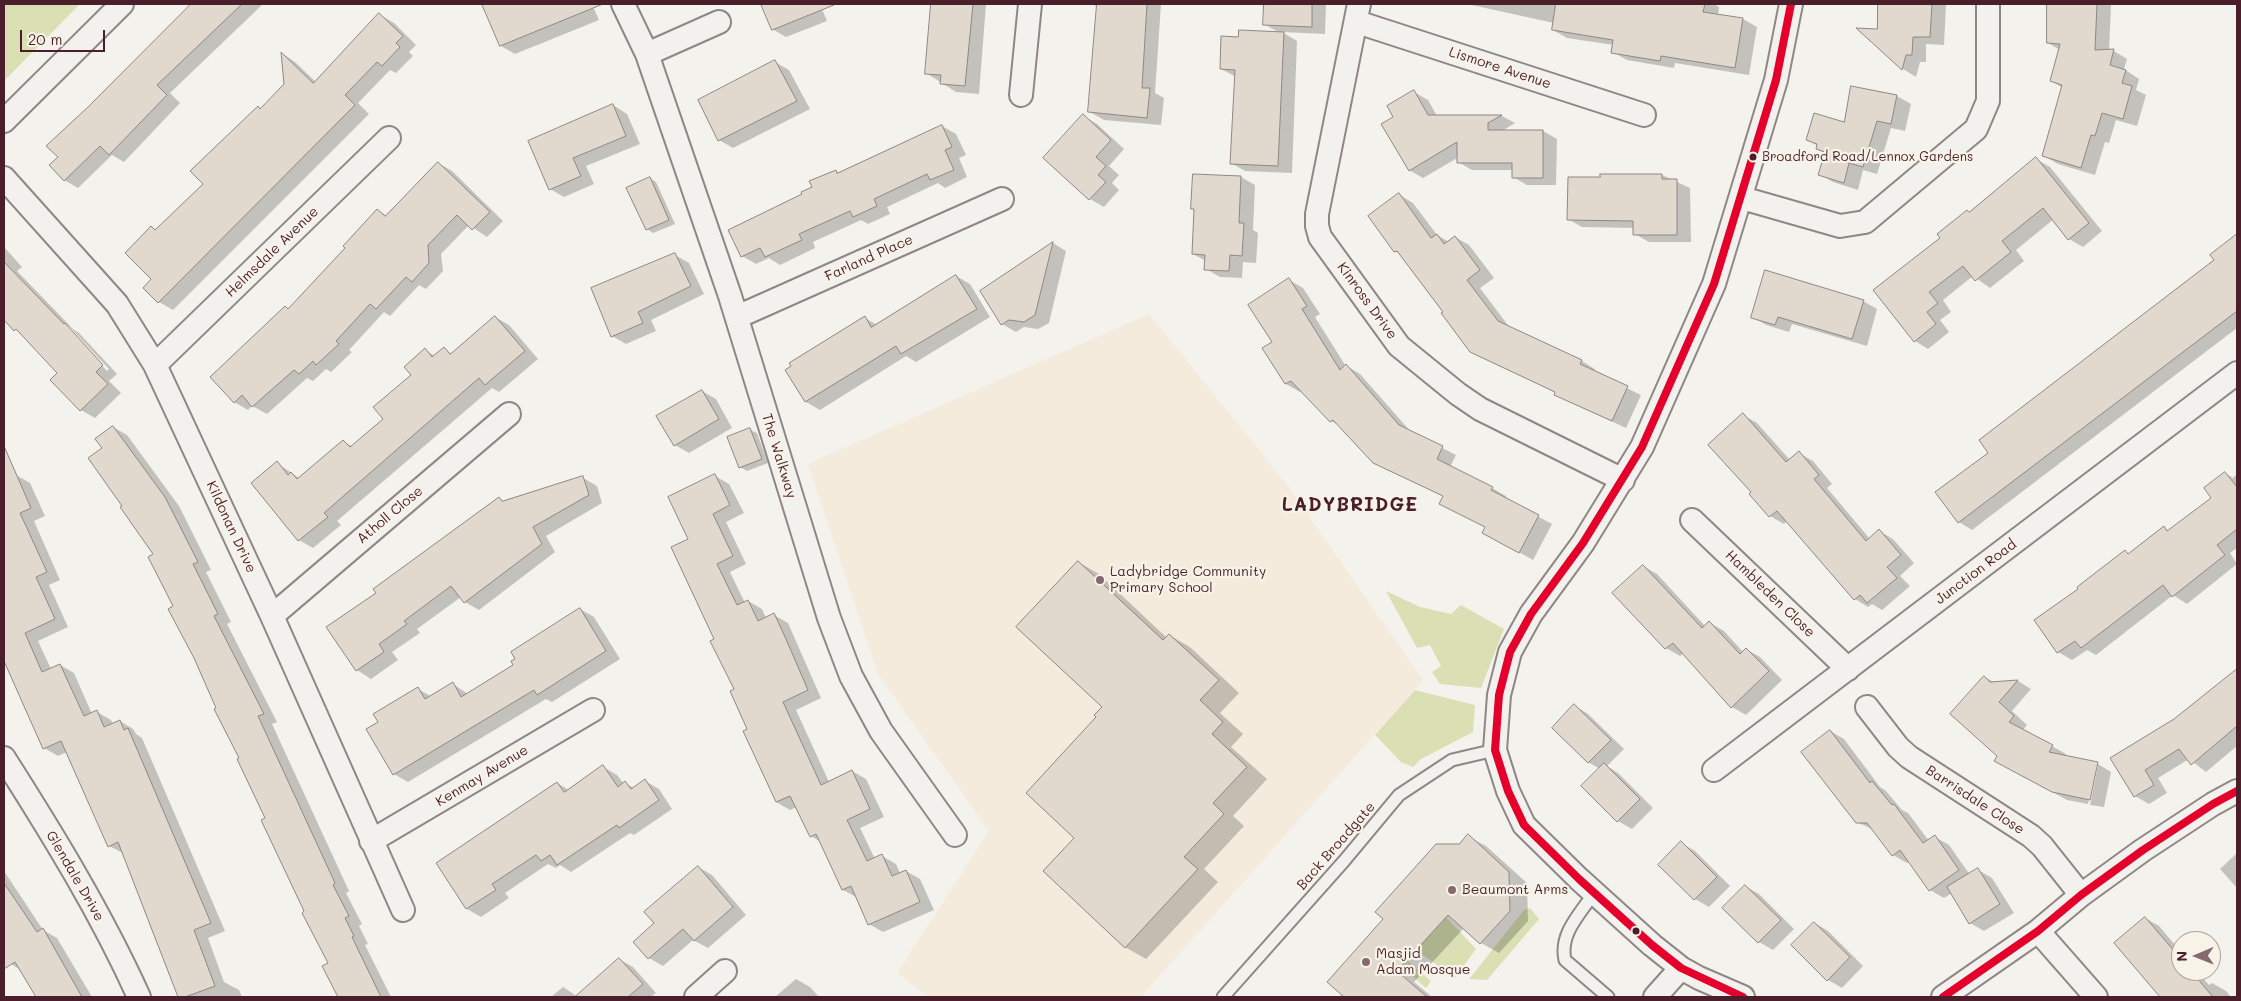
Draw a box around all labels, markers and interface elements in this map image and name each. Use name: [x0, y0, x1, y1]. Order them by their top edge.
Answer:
scale bar: [22, 20, 108, 52]
text: 20 m: [28, 29, 62, 49]
street label: Lismore Avenue: [1447, 44, 1553, 92]
place label: Broadford Road/Lennox Gardens: [1762, 149, 1973, 165]
marker: Broadford Road/Lennox Gardens: [1748, 152, 1758, 162]
street label: Helmsdale Avenue: [222, 203, 322, 301]
street label: Farland Place: [822, 231, 916, 285]
street label: Kinross Drive: [1333, 259, 1401, 343]
street label: The Walkway: [758, 412, 800, 500]
street label: Kildonan Drive: [202, 479, 260, 575]
street label: Atholl Close: [354, 483, 426, 547]
district label: LADYBRIDGE: [1281, 494, 1419, 516]
street label: Junction Road: [1932, 536, 2020, 608]
street label: Hambleden Close: [1722, 547, 1818, 641]
place label: Ladybridge Community Primary School: [1110, 564, 1266, 596]
marker: Ladybridge Community Primary School: [1094, 574, 1106, 586]
street label: Kenmay Avenue: [433, 742, 531, 810]
street label: Barrisdale Close: [1923, 762, 2027, 838]
street label: Back Broadgate: [1293, 799, 1379, 893]
street label: Glendale Drive: [42, 828, 108, 924]
place label: Beaumont Arms: [1462, 882, 1568, 898]
marker: Beaumont Arms: [1446, 884, 1458, 896]
unlabelled marker: [1631, 926, 1641, 936]
north arrow: [2171, 931, 2221, 981]
place label: Masjid Adam Mosque: [1376, 946, 1470, 979]
text: N: [2172, 951, 2191, 962]
marker: Masjid Adam Mosque: [1360, 956, 1372, 968]

